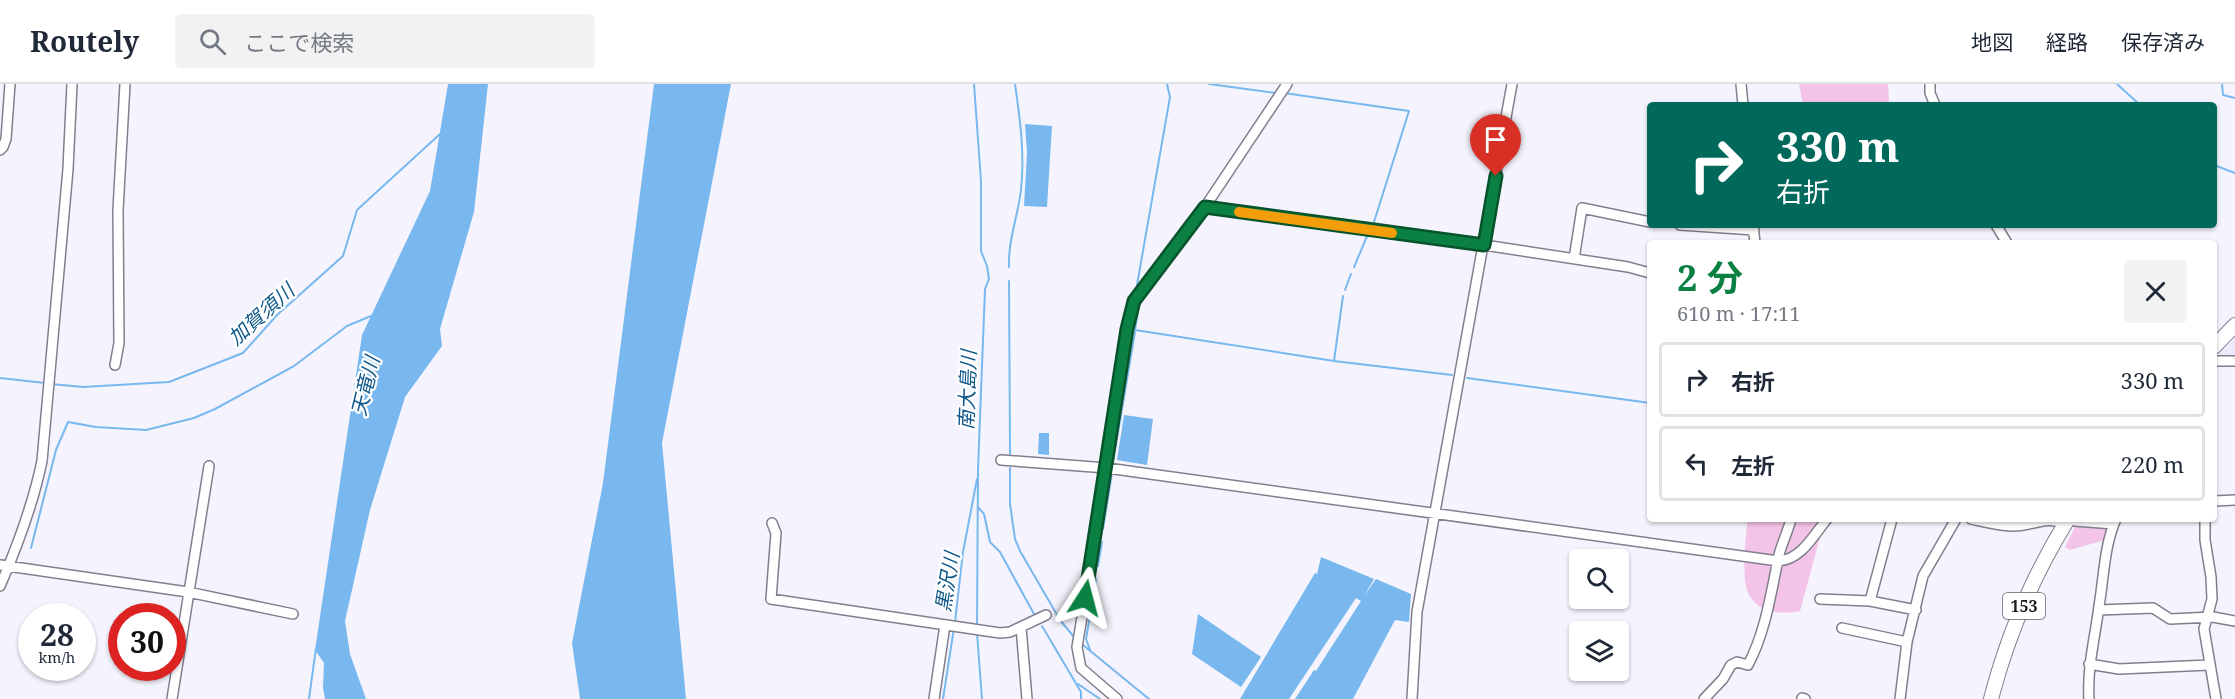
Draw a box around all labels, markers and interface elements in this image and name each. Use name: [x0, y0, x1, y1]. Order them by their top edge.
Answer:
search box: [175, 14, 595, 68]
text: Routely: [30, 22, 139, 60]
icon: search: [196, 25, 229, 58]
text: ここで検索: [244, 27, 354, 57]
text: 地図: [1971, 28, 2013, 56]
text: 経路: [2046, 28, 2088, 56]
text: 保存済み: [2121, 28, 2205, 56]
pin: [1470, 114, 1521, 176]
text: 330 m: [1776, 117, 1900, 174]
icon: arrive: [1479, 123, 1512, 156]
icon: right: [1677, 126, 1755, 204]
text: 右折: [1776, 173, 1830, 210]
text: 2 分: [1677, 253, 1743, 302]
button: close: [2124, 260, 2187, 323]
water label: 加賀須川: [222, 276, 301, 351]
text: 610 m · 17:11: [1677, 300, 1800, 327]
water label: 南大島川: [952, 348, 982, 430]
water label: 天竜川: [345, 352, 386, 418]
icon: right: [1680, 363, 1713, 396]
text: 330 m: [2121, 365, 2184, 395]
text: 右折: [1731, 366, 1775, 396]
icon: left: [1680, 447, 1713, 480]
text: 220 m: [2121, 449, 2184, 479]
text: 左折: [1731, 450, 1775, 480]
water label: 黒沢川: [929, 548, 965, 614]
map controls: [1569, 549, 1629, 681]
button: search: [1569, 549, 1629, 609]
position arrow: [1053, 566, 1117, 630]
road number: 153: [2003, 593, 2045, 619]
speed limit sign: 30: [108, 603, 186, 681]
text: 28: [40, 614, 74, 655]
button: layers: [1569, 621, 1629, 681]
text: km/h: [39, 647, 75, 667]

